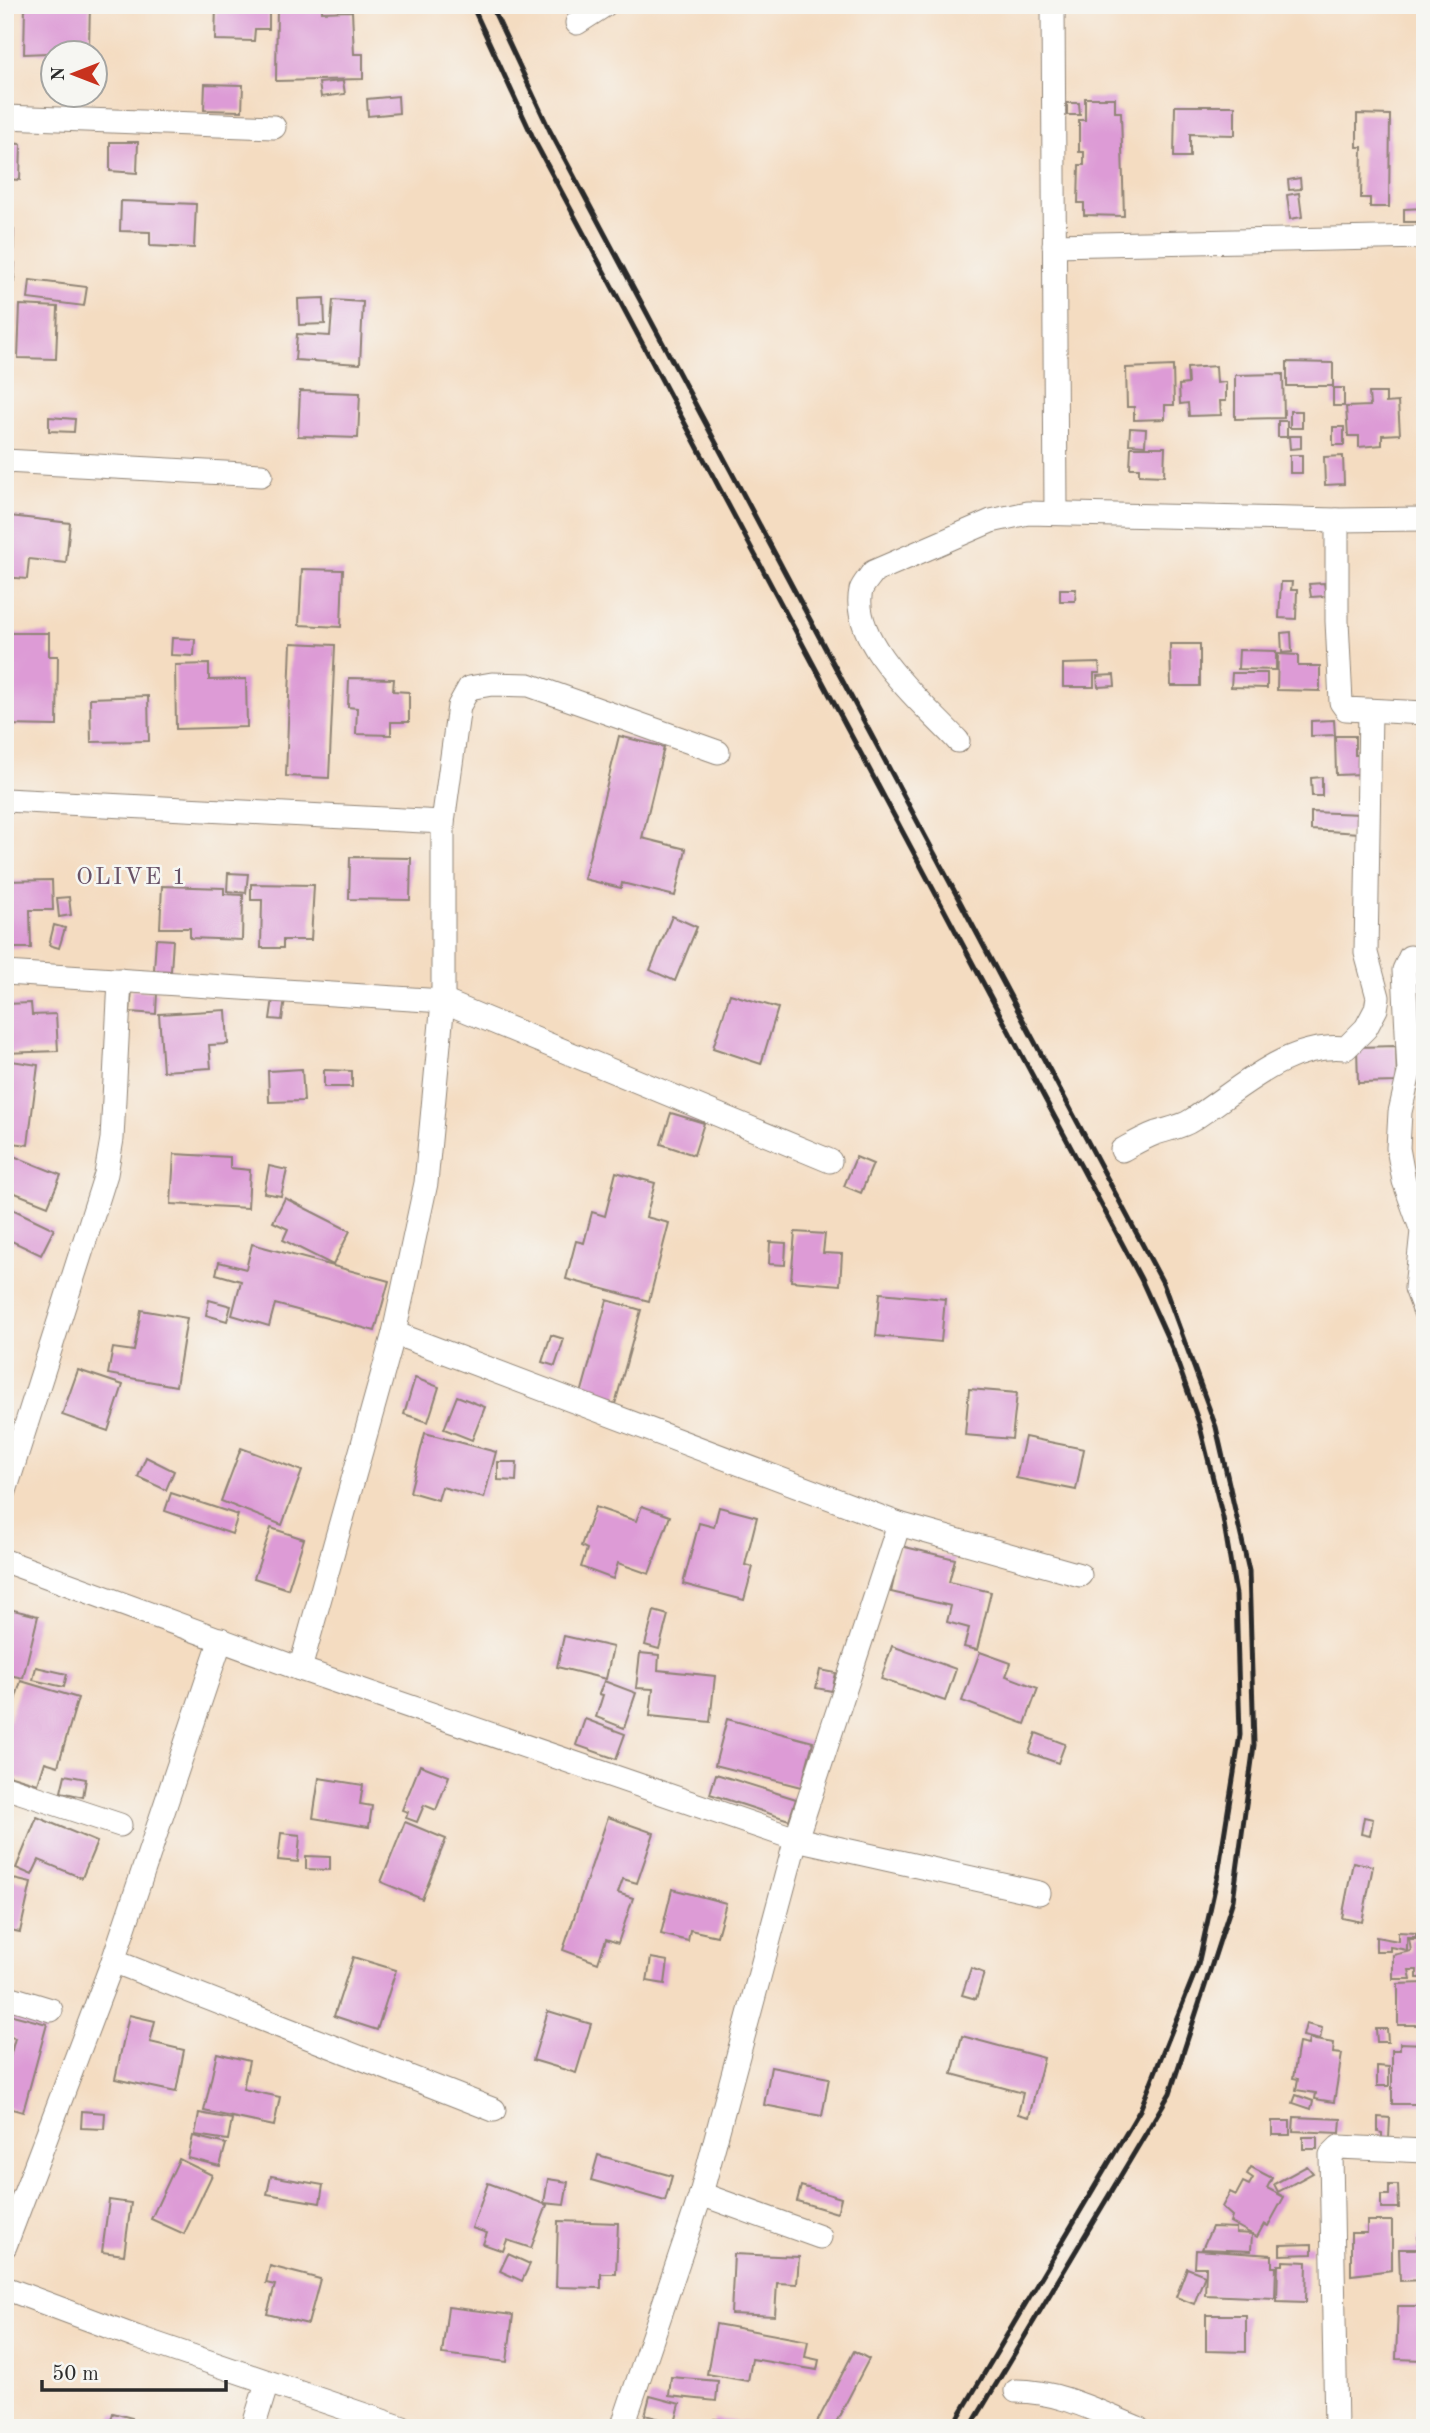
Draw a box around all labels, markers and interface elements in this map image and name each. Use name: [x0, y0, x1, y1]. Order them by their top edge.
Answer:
north arrow: [38, 38, 108, 108]
text: N: [50, 66, 69, 81]
district label: OLIVE 1: [76, 866, 188, 890]
scale bar: [42, 2349, 226, 2393]
text: 50 m: [52, 2364, 99, 2385]

